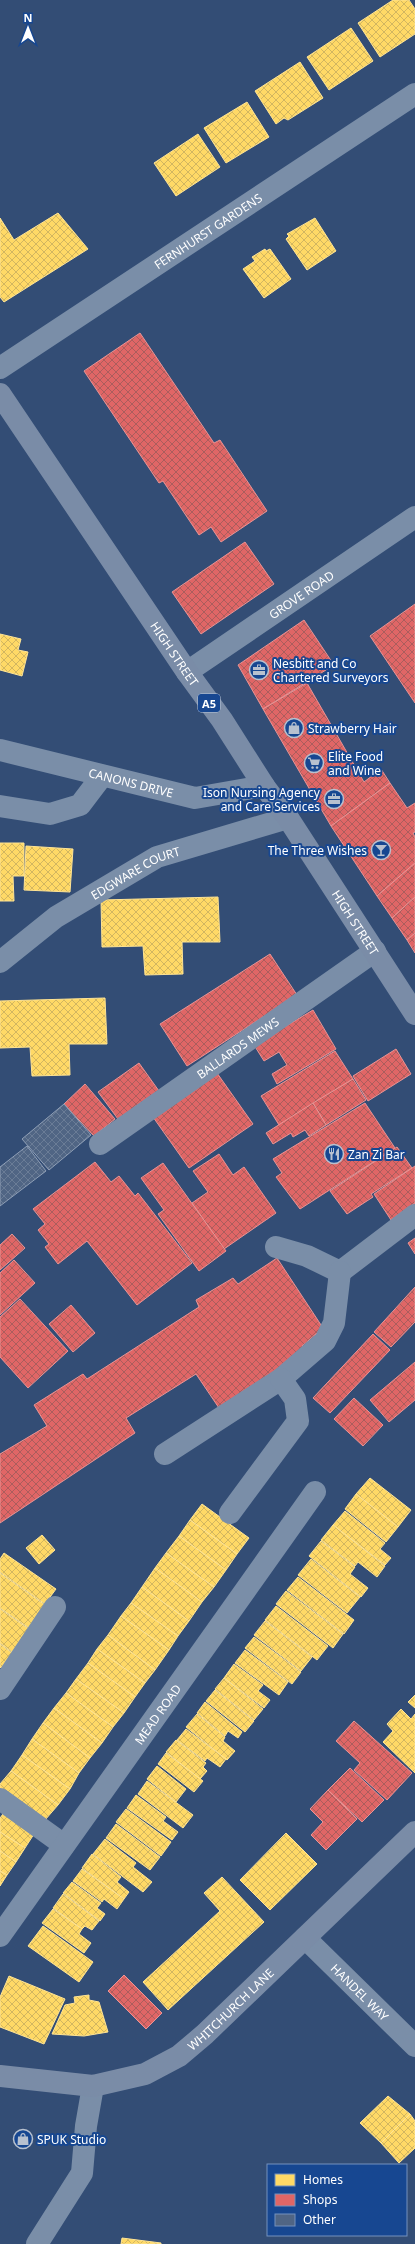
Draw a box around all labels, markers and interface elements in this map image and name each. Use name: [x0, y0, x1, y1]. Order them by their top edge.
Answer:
north arrow: [8, 8, 48, 48]
text: N: [24, 10, 32, 25]
street label: FERNHURST GARDENS: [150, 189, 265, 273]
street label: GROVE ROAD: [265, 566, 337, 623]
street label: HIGH STREET: [147, 618, 203, 690]
place label: Nesbitt and Co Chartered Surveyors: [273, 655, 389, 686]
office icon: Nesbitt and Co Chartered Surveyors: [248, 659, 270, 681]
road number: A5: [198, 694, 220, 712]
shop icon: Strawberry Hair: [283, 717, 305, 739]
place label: Strawberry Hair: [308, 720, 397, 737]
place label: Elite Food and Wine: [328, 748, 383, 779]
supermarket icon: Elite Food and Wine: [303, 752, 325, 774]
street label: CANONS DRIVE: [87, 764, 175, 801]
place label: Ison Nursing Agency and Care Services: [203, 784, 321, 815]
office icon: Ison Nursing Agency and Care Services: [323, 788, 345, 810]
bar icon: The Three Wishes: [370, 839, 392, 861]
street label: EDGWARE COURT: [87, 842, 182, 903]
place label: The Three Wishes: [268, 842, 367, 859]
street label: HIGH STREET: [328, 886, 383, 959]
street label: BALLARDS MEWS: [193, 1012, 282, 1082]
restaurant icon: Zan Zi Bar: [323, 1143, 345, 1165]
place label: Zan Zi Bar: [348, 1146, 405, 1163]
street label: MEAD ROAD: [130, 1680, 185, 1748]
street label: HANDEL WAY: [327, 1960, 393, 2024]
street label: WHITCHURCH LANE: [184, 1964, 277, 2054]
shop icon: SPUK Studio: [12, 2128, 34, 2150]
place label: SPUK Studio: [37, 2131, 106, 2148]
legend: [267, 2164, 407, 2236]
text: Homes: [303, 2171, 343, 2188]
text: Shops: [303, 2191, 338, 2208]
text: Other: [303, 2211, 336, 2228]

